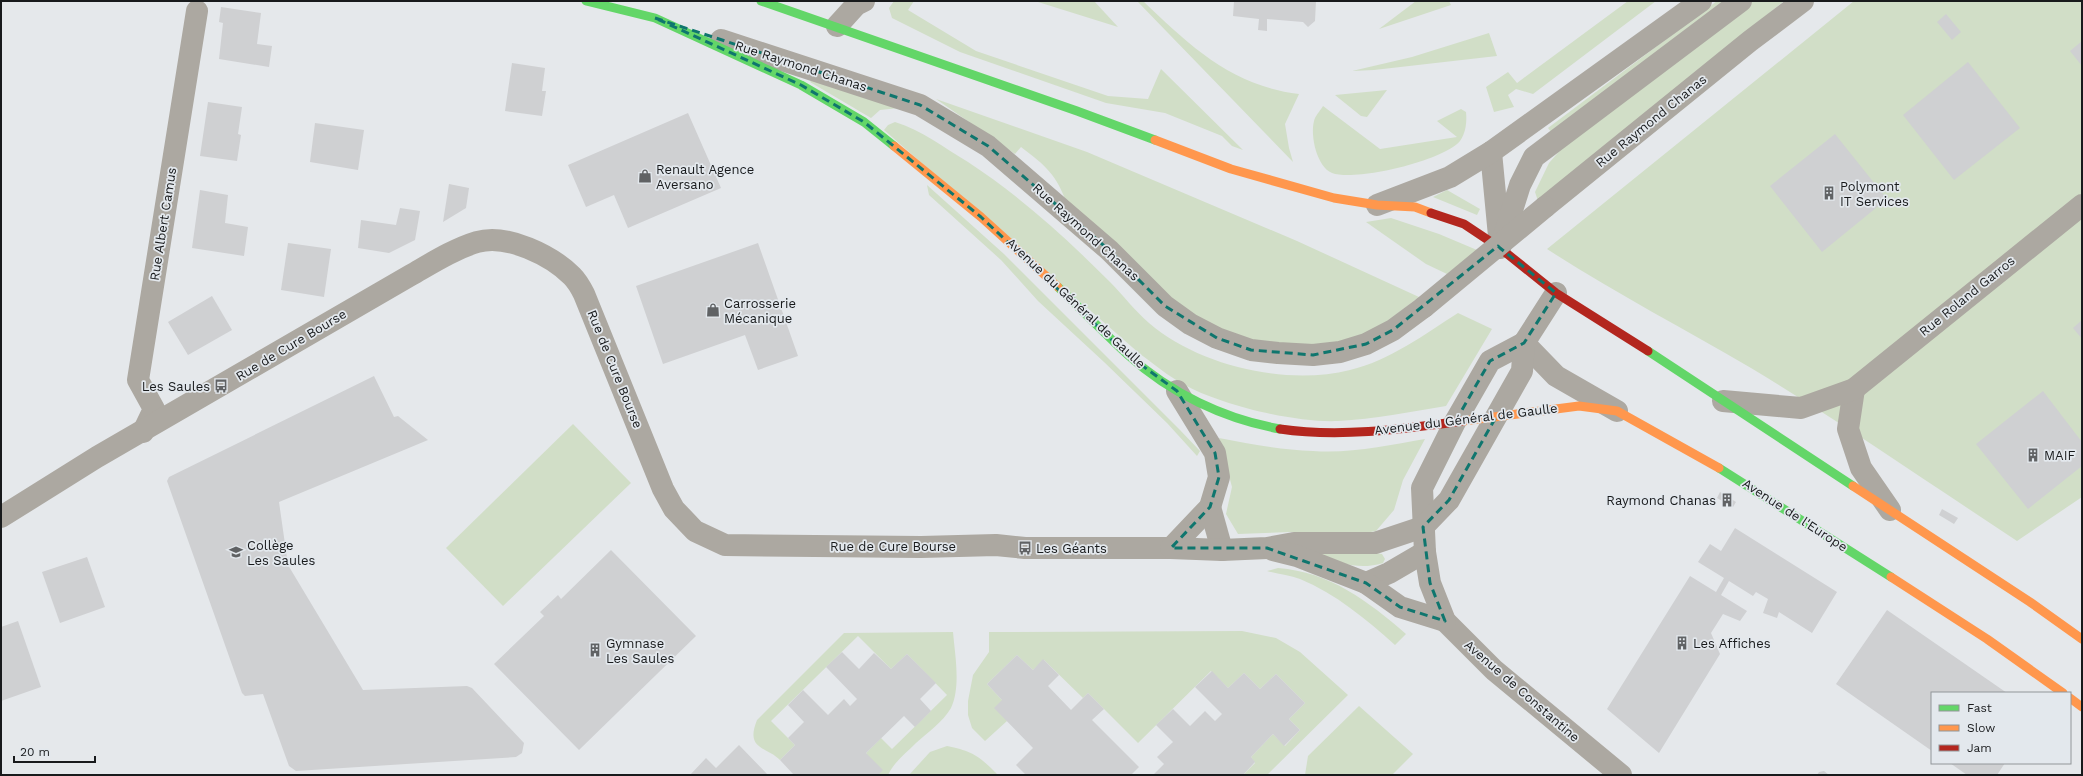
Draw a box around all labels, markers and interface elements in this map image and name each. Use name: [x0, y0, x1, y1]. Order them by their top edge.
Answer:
street label: Rue Raymond Chanas: [733, 38, 869, 95]
street label: Rue Raymond Chanas: [1593, 72, 1710, 170]
place label: Renault Agence Aversano: [656, 162, 754, 192]
street label: Rue Albert Camus: [147, 166, 179, 282]
shop icon: Renault Agence Aversano: [637, 168, 653, 184]
place label: Polymont IT Services: [1840, 179, 1909, 209]
street label: Rue Raymond Chanas: [1030, 180, 1142, 284]
building icon: Polymont IT Services: [1821, 185, 1837, 201]
street label: Avenue du Général de Gaulle: [1004, 235, 1148, 371]
street label: Rue Roland Garros: [1916, 253, 2018, 339]
place label: Carrosserie Mécanique: [724, 296, 796, 326]
shop icon: Carrosserie Mécanique: [705, 302, 721, 318]
street label: Rue de Cure Bourse: [233, 306, 349, 384]
street label: Rue de Cure Bourse: [584, 308, 646, 430]
bus stop icon: Les Saules: [213, 378, 229, 394]
place label: Les Saules: [142, 379, 210, 394]
street label: Avenue du Général de Gaulle: [1374, 400, 1558, 438]
building icon: MAIF: [2025, 447, 2041, 463]
place label: MAIF: [2044, 448, 2076, 463]
street label: Avenue de l'Europe: [1740, 476, 1850, 554]
building icon: Raymond Chanas: [1719, 492, 1735, 508]
place label: Raymond Chanas: [1606, 493, 1716, 508]
place label: Collège Les Saules: [247, 538, 315, 568]
street label: Rue de Cure Bourse: [830, 539, 956, 554]
bus stop icon: Les Géants: [1017, 540, 1033, 556]
place label: Les Géants: [1036, 541, 1107, 556]
school or university icon: Collège Les Saules: [228, 544, 244, 560]
building icon: Les Affiches: [1674, 635, 1690, 651]
place label: Gymnase Les Saules: [606, 636, 674, 666]
place label: Les Affiches: [1693, 636, 1771, 651]
street label: Avenue de Constantine: [1461, 637, 1583, 745]
building icon: Gymnase Les Saules: [587, 642, 603, 658]
legend: [1931, 692, 2071, 764]
text: Fast: [1967, 701, 1992, 715]
text: Slow: [1967, 721, 1995, 735]
scale bar: [14, 738, 95, 764]
text: Jam: [1967, 741, 1992, 755]
text: 20 m: [20, 745, 50, 759]

